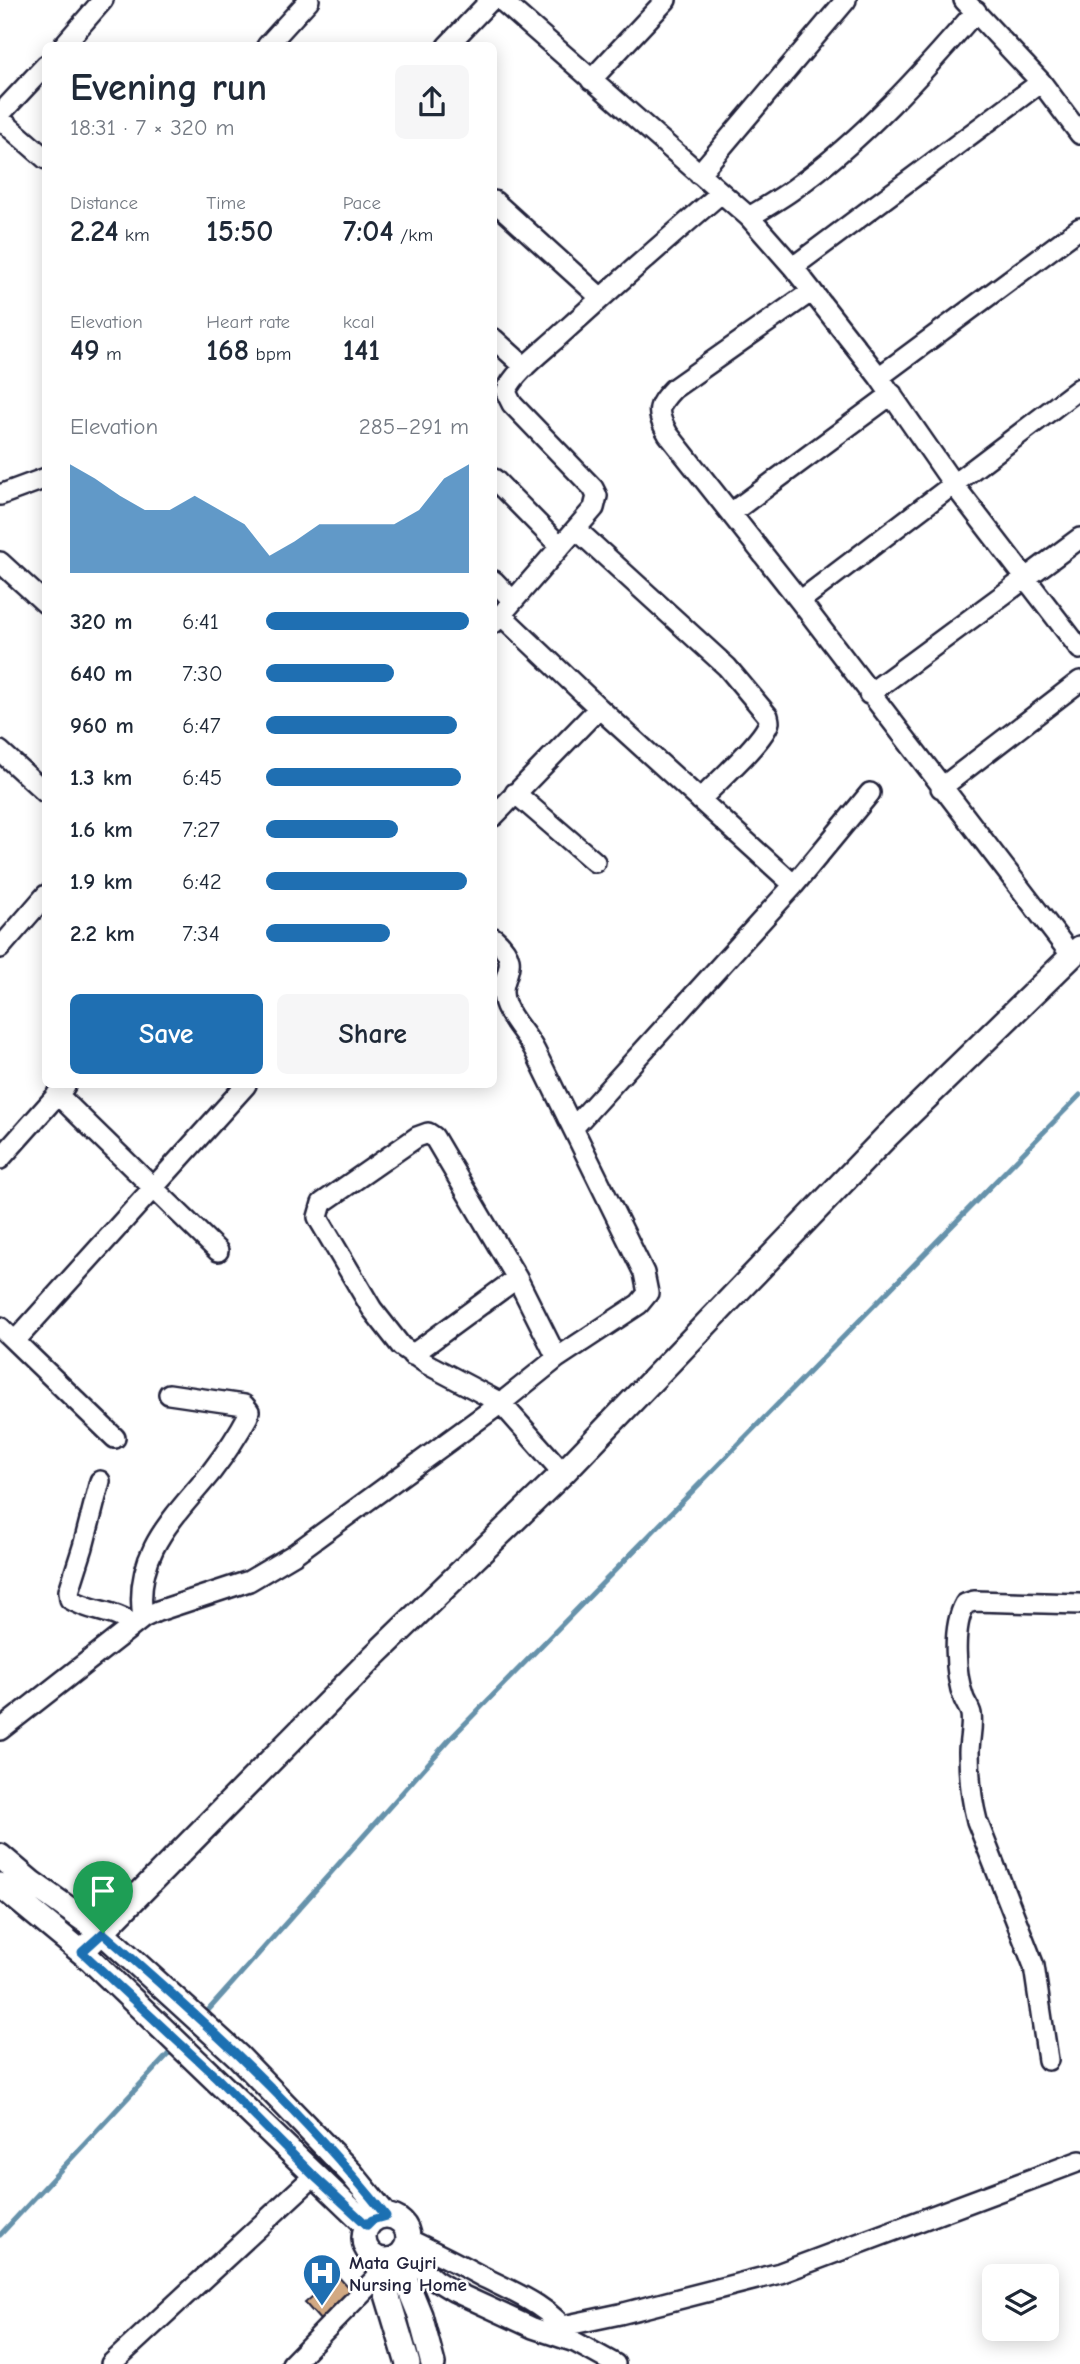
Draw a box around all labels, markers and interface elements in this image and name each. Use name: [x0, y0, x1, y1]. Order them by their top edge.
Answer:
button: share: [395, 65, 469, 139]
text: Evening run: [70, 66, 267, 110]
text: 18:31 · 7 × 320 m: [70, 114, 235, 141]
text: Distance: [70, 192, 138, 214]
text: Time: [206, 192, 246, 214]
text: Pace: [343, 192, 381, 214]
text: 2.24: [70, 214, 118, 249]
text: 15:50: [206, 214, 273, 249]
text: 7:04: [343, 214, 394, 249]
text: km: [118, 224, 150, 246]
text: /km: [394, 224, 433, 246]
text: Elevation: [70, 311, 143, 333]
text: Heart rate: [206, 311, 290, 333]
text: kcal: [343, 311, 375, 333]
text: 49: [70, 333, 100, 368]
text: 168: [206, 333, 249, 368]
text: 141: [343, 333, 380, 368]
text: m: [100, 343, 122, 365]
text: bpm: [249, 343, 292, 365]
text: Elevation: [70, 413, 158, 440]
text: 285–291 m: [359, 413, 469, 440]
text: 320 m: [70, 608, 132, 635]
text: 6:41: [182, 608, 219, 635]
text: 640 m: [70, 660, 132, 687]
text: 7:30: [182, 660, 223, 687]
text: 960 m: [70, 712, 134, 739]
text: 6:47: [182, 712, 221, 739]
text: 1.3 km: [70, 764, 132, 791]
text: 6:45: [182, 764, 222, 791]
text: 1.6 km: [70, 816, 133, 843]
text: 7:27: [182, 816, 220, 843]
text: 1.9 km: [70, 868, 133, 895]
text: 6:42: [182, 868, 222, 895]
text: 2.2 km: [70, 920, 135, 947]
text: 7:34: [182, 920, 220, 947]
button: Save: [70, 994, 263, 1074]
button: Share: [277, 994, 469, 1074]
pin: [73, 1861, 133, 1933]
icon: arrive: [84, 1872, 122, 1910]
hospital icon: Mata Gujri Nursing Home: [301, 2252, 343, 2307]
place label: Mata Gujri Nursing Home: [349, 2252, 467, 2296]
map controls: [982, 2264, 1059, 2341]
button: layers: [982, 2264, 1059, 2341]

